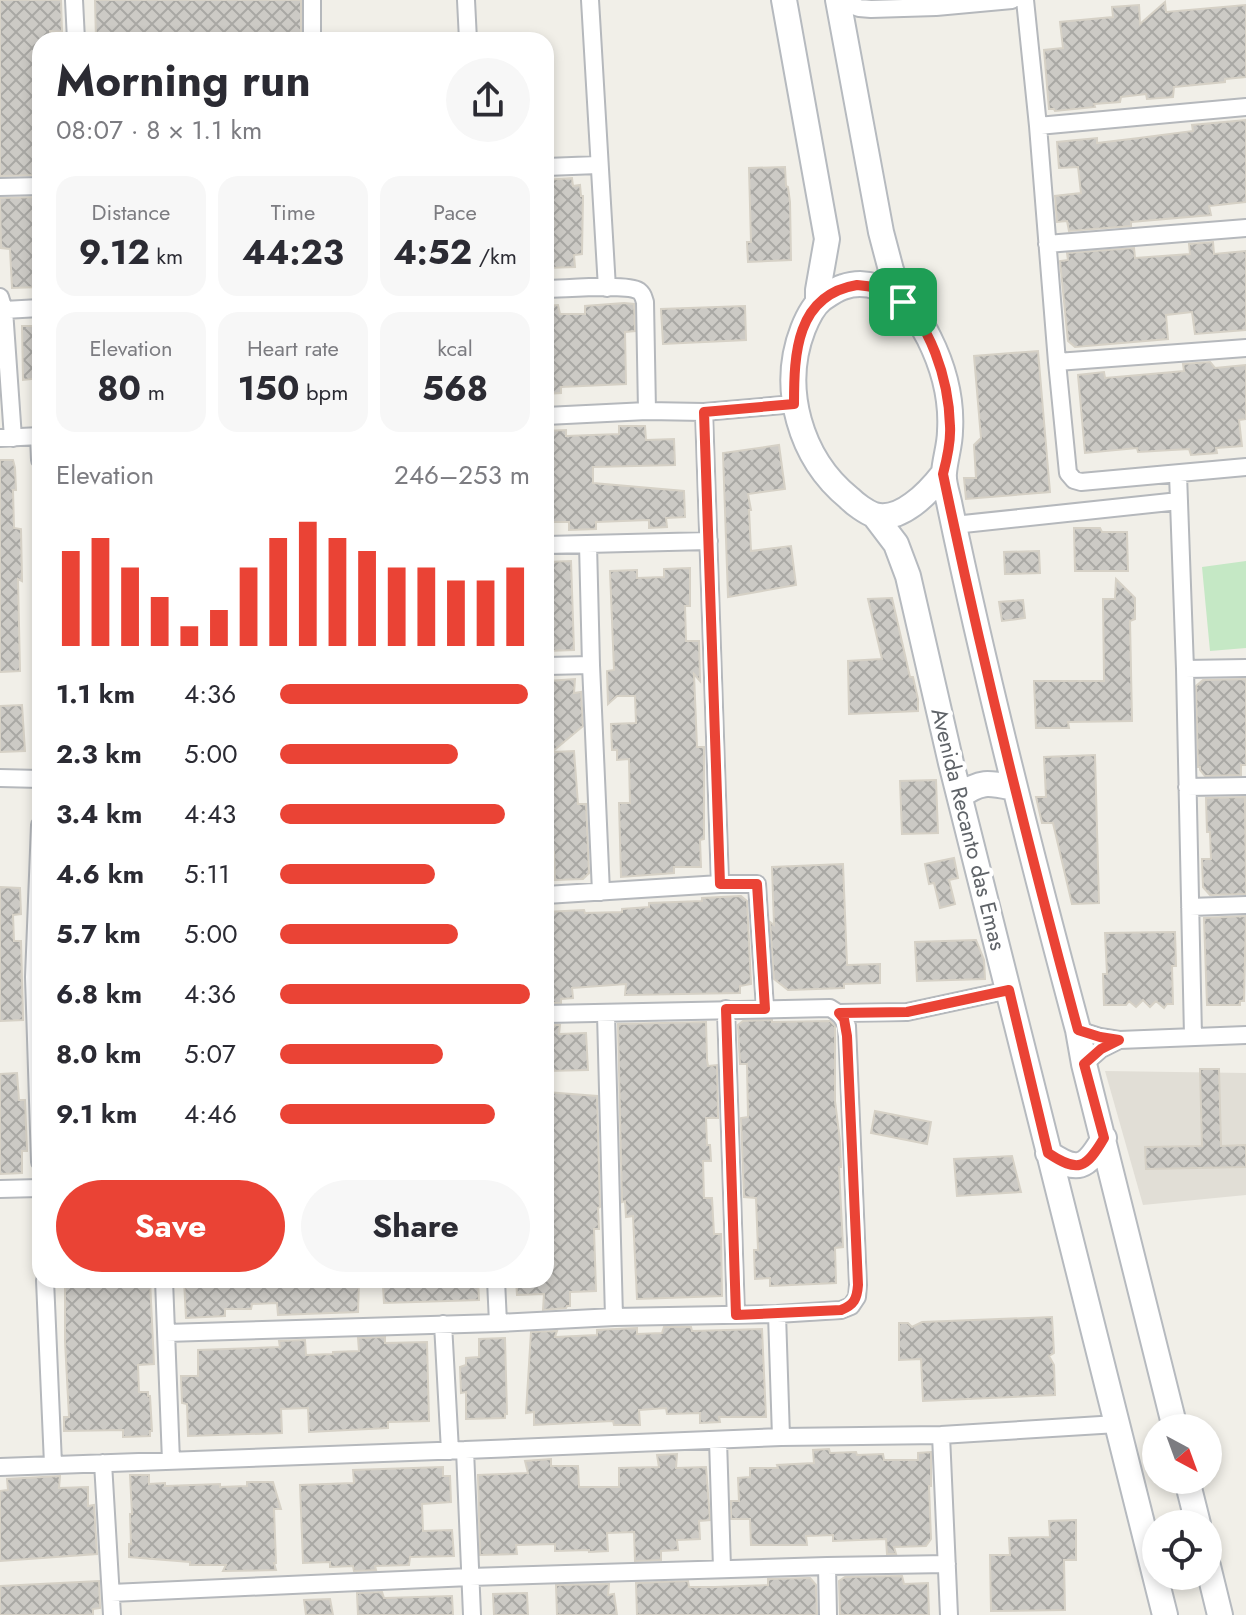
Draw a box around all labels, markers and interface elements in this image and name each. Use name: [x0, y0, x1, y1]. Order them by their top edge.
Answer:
text: Morning run: [56, 49, 311, 113]
button: share: [446, 58, 530, 142]
text: 08:07 · 8 × 1.1 km: [56, 111, 262, 149]
text: Distance: [92, 196, 170, 228]
text: Time: [271, 196, 315, 228]
text: Pace: [433, 196, 477, 228]
text: 9.12: [79, 228, 150, 277]
text: 44:23: [242, 228, 344, 277]
text: 4:52: [393, 228, 472, 277]
text: km: [150, 240, 183, 272]
text: /km: [472, 240, 517, 272]
pin: [869, 268, 937, 336]
icon: arrive: [881, 280, 925, 324]
text: Elevation: [90, 332, 172, 364]
text: Heart rate: [247, 332, 339, 364]
text: kcal: [437, 332, 473, 364]
text: 80: [97, 364, 141, 413]
text: 150: [238, 364, 299, 413]
text: 568: [422, 364, 488, 413]
text: m: [141, 376, 165, 408]
text: bpm: [299, 376, 348, 408]
text: Elevation: [56, 456, 154, 494]
text: 246–253 m: [394, 456, 530, 494]
text: 1.1 km: [56, 675, 135, 713]
text: 4:36: [184, 675, 236, 713]
street label: Avenida Recanto das Emas: [923, 705, 1015, 954]
text: 2.3 km: [56, 735, 142, 773]
text: 5:00: [184, 735, 238, 773]
text: 3.4 km: [56, 795, 142, 833]
text: 4:43: [184, 795, 236, 833]
text: 4.6 km: [56, 855, 144, 893]
text: 5:11: [184, 855, 230, 893]
text: 5.7 km: [56, 915, 141, 953]
text: 5:00: [184, 915, 238, 953]
text: 6.8 km: [56, 975, 142, 1013]
text: 4:36: [184, 975, 236, 1013]
text: 8.0 km: [56, 1035, 142, 1073]
text: 5:07: [184, 1035, 236, 1073]
text: 9.1 km: [56, 1095, 137, 1133]
text: 4:46: [184, 1095, 237, 1133]
button: Save: [56, 1180, 285, 1272]
button: Share: [301, 1180, 530, 1272]
north arrow: [1142, 1414, 1222, 1494]
map controls: [1142, 1414, 1222, 1590]
button: locate: [1142, 1510, 1222, 1590]

